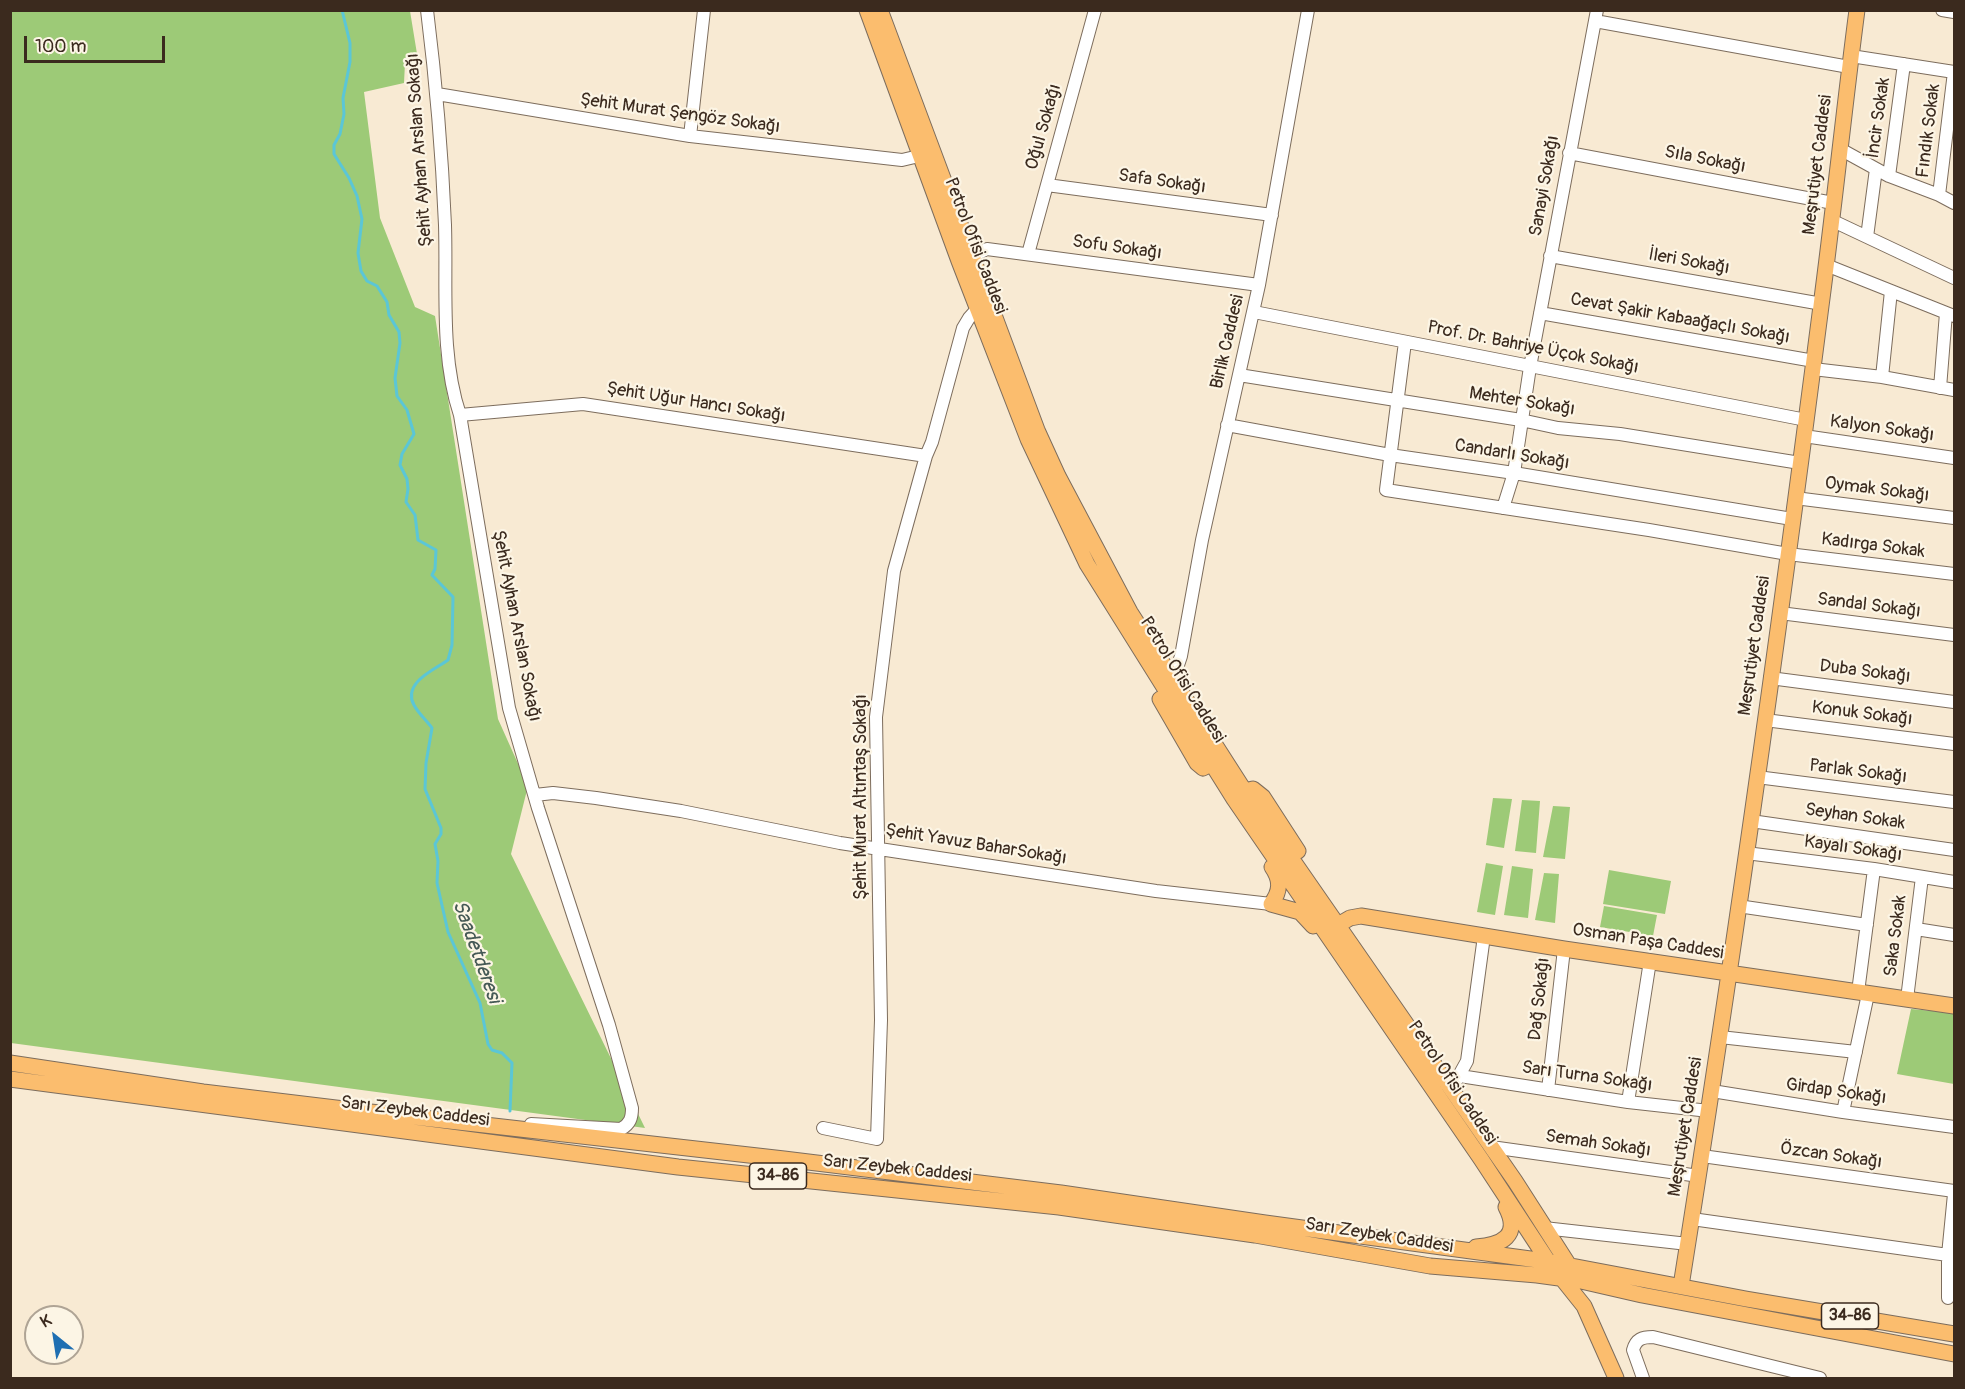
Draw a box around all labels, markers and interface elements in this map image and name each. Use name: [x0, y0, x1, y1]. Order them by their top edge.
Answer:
scale bar: [27, 24, 168, 62]
text: 100 m: [35, 35, 87, 58]
street label: Şehit Ayhan Arslan Sokağı: [402, 52, 438, 248]
street label: İncir Sokak: [1863, 76, 1895, 160]
street label: Oğul Sokağı: [1021, 82, 1067, 172]
street label: Fındık Sokak: [1913, 83, 1945, 179]
street label: Şehit Murat Şengöz Sokağı: [579, 89, 781, 139]
street label: Meşrutiyet Caddesi: [1799, 94, 1837, 236]
street label: Sanayi Sokağı: [1526, 134, 1564, 238]
street label: Sıla Sokağı: [1663, 142, 1747, 178]
street label: Safa Sokağı: [1117, 165, 1207, 199]
street label: Petrol Ofisi Caddesi: [939, 175, 1011, 317]
street label: Sofu Sokağı: [1071, 231, 1163, 265]
street label: İleri Sokağı: [1647, 244, 1731, 280]
street label: Cevat Şakir Kabaağaçlı Sokağı: [1569, 289, 1791, 349]
street label: Birlik Caddesi: [1207, 293, 1249, 391]
street label: Prof. Dr. Bahriye Üçok Sokağı: [1426, 317, 1640, 379]
street label: Şehit Uğur Hancı Sokağı: [605, 378, 787, 428]
street label: Mehter Sokağı: [1467, 383, 1577, 421]
street label: Kalyon Sokağı: [1828, 411, 1936, 447]
street label: Candarlı Sokağı: [1453, 435, 1571, 475]
street label: Oymak Sokağı: [1823, 473, 1931, 507]
street label: Şehit Ayhan Arslan Sokağı: [487, 529, 545, 723]
street label: Kadırga Sokak: [1820, 529, 1926, 563]
street label: Meşrutiyet Caddesi: [1735, 575, 1775, 717]
street label: Sandal Sokağı: [1816, 589, 1922, 623]
street label: Petrol Ofisi Caddesi: [1135, 613, 1229, 747]
street label: Duba Sokağı: [1818, 656, 1912, 688]
street label: Şehit Murat Altıntaş Sokağı: [850, 694, 872, 900]
street label: Konuk Sokağı: [1810, 697, 1914, 731]
street label: Parlak Sokağı: [1808, 755, 1908, 789]
street label: Seyhan Sokak: [1804, 799, 1906, 835]
street label: Şehit Yavuz BaharSokağı: [884, 820, 1068, 870]
street label: Kayalı Sokağı: [1803, 831, 1903, 867]
street label: Saka Sokak: [1880, 894, 1912, 978]
water label: Saadetderesi: [446, 898, 506, 1006]
street label: Osman Paşa Caddesi: [1571, 919, 1725, 965]
street label: Dağ Sokağı: [1525, 956, 1555, 1042]
street label: Petrol Ofisi Caddesi: [1403, 1017, 1501, 1149]
street label: Meşrutiyet Caddesi: [1664, 1056, 1708, 1198]
street label: Sarı Turna Sokağı: [1520, 1057, 1654, 1097]
street label: Girdap Sokağı: [1784, 1074, 1888, 1110]
street label: Sarı Zeybek Caddesi: [340, 1092, 490, 1132]
street label: Semah Sokağı: [1544, 1126, 1652, 1162]
street label: Özcan Sokağı: [1779, 1138, 1883, 1174]
street label: Sarı Zeybek Caddesi: [822, 1150, 972, 1188]
road number: 34-86: [750, 1163, 806, 1189]
street label: Sarı Zeybek Caddesi: [1304, 1214, 1454, 1258]
road number: 34-86: [1822, 1303, 1878, 1329]
north arrow: [24, 1305, 84, 1365]
text: K: [37, 1310, 55, 1332]

